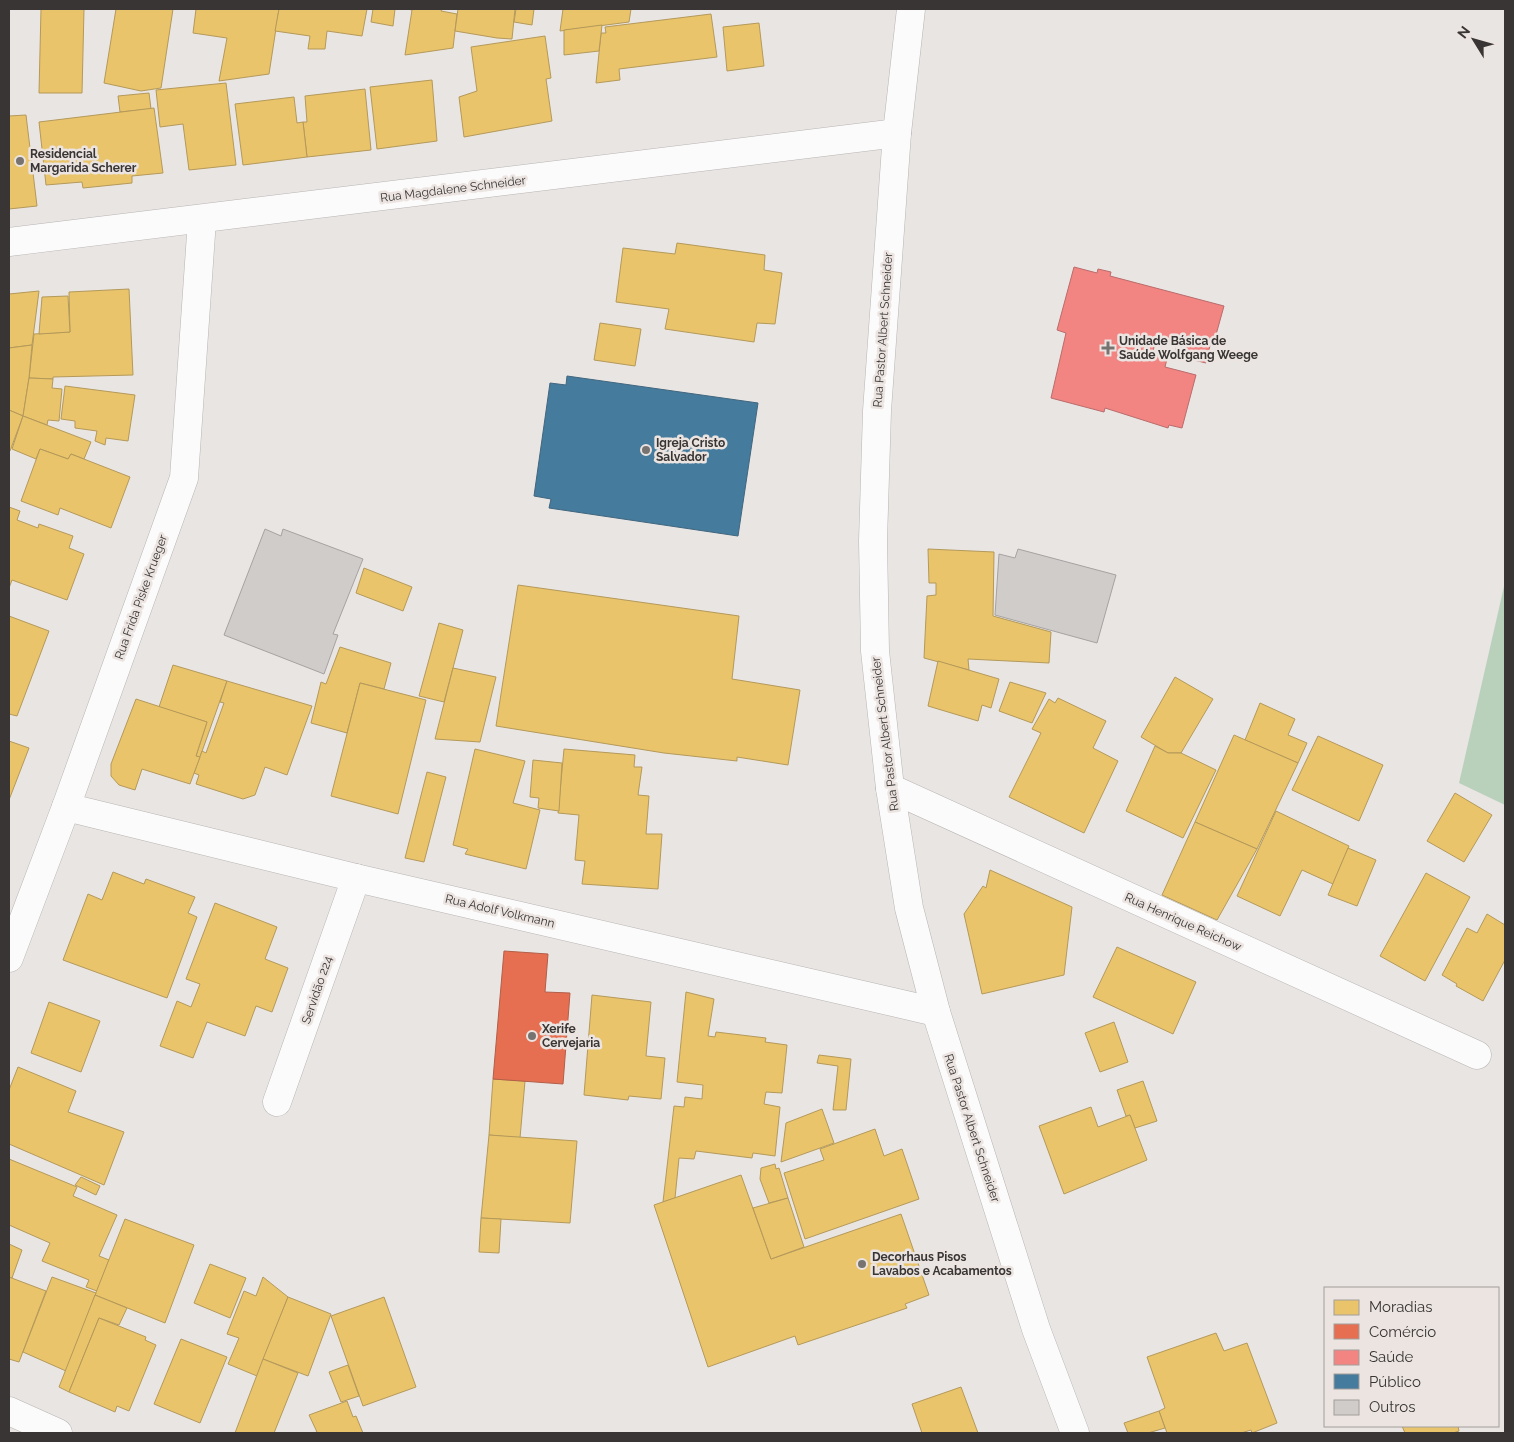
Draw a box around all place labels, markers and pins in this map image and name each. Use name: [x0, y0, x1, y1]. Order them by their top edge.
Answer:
place label: Residencial Margarida Scherer: [30, 147, 137, 175]
marker: Residencial Margarida Scherer: [14, 155, 26, 167]
place label: Unidade Básica de Saúde Wolfgang Weege: [1119, 334, 1258, 362]
marker: Unidade Básica de Saúde Wolfgang Weege: [1101, 341, 1115, 355]
place label: Igreja Cristo Salvador: [656, 436, 725, 464]
marker: Igreja Cristo Salvador: [640, 444, 652, 456]
place label: Xerife Cervejaria: [541, 1022, 600, 1050]
marker: Xerife Cervejaria: [526, 1030, 538, 1042]
place label: Decorhaus Pisos Lavabos e Acabamentos: [872, 1250, 1012, 1278]
marker: Decorhaus Pisos Lavabos e Acabamentos: [856, 1258, 868, 1270]

